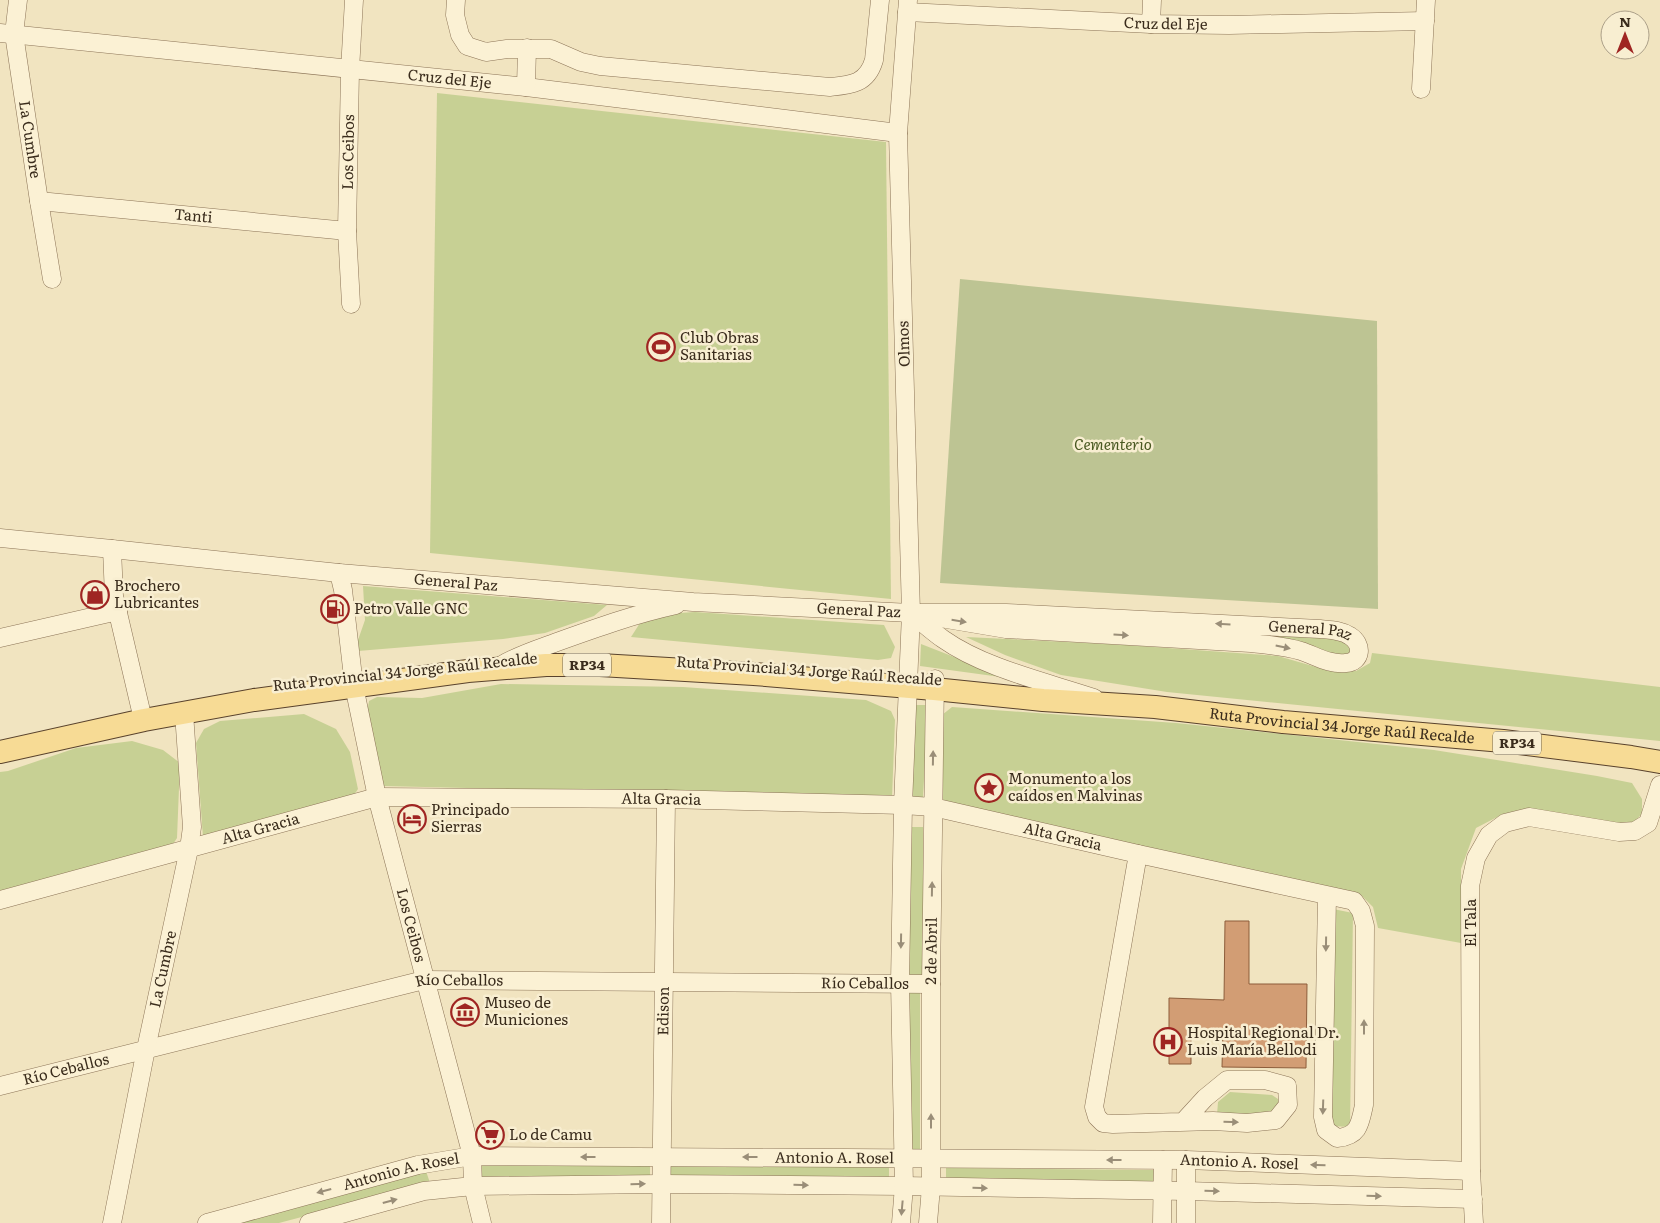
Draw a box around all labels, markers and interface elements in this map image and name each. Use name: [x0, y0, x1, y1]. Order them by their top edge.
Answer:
street label: Cruz del Eje: [1123, 10, 1208, 35]
north arrow: [1600, 10, 1650, 60]
text: N: [1619, 11, 1631, 31]
street label: Cruz del Eje: [407, 62, 493, 93]
street label: La Cumbre: [14, 99, 48, 180]
street label: Los Ceibos: [335, 114, 359, 190]
street label: Tanti: [173, 201, 214, 228]
street label: Olmos: [890, 320, 915, 367]
place label: Club Obras Sanitarias: [680, 325, 759, 365]
sports icon: Club Obras Sanitarias: [646, 332, 676, 362]
park label: Cementerio: [1074, 432, 1152, 455]
street label: General Paz: [413, 566, 499, 596]
place label: Brochero Lubricantes: [114, 573, 199, 613]
shop icon: Brochero Lubricantes: [80, 580, 110, 610]
fuel station icon: Petro Valle GNC: [320, 594, 350, 624]
street label: General Paz: [816, 595, 901, 622]
place label: Petro Valle GNC: [354, 596, 468, 619]
street label: General Paz: [1268, 613, 1357, 645]
one-way arrow: [952, 618, 968, 626]
one-way arrow: [1215, 620, 1231, 628]
one-way arrow: [1113, 632, 1129, 640]
one-way arrow: [1276, 643, 1291, 651]
street label: Ruta Provincial 34 Jorge Raúl Recalde: [271, 645, 539, 696]
street label: Ruta Provincial 34 Jorge Raúl Recalde: [676, 649, 943, 690]
road number: RP34: [563, 654, 611, 676]
street label: Ruta Provincial 34 Jorge Raúl Recalde: [1208, 700, 1476, 749]
road number: RP34: [1493, 731, 1541, 754]
one-way arrow: [930, 750, 938, 766]
place label: Monumento a los caídos en Malvinas: [1008, 766, 1143, 806]
place icon: Monumento a los caídos en Malvinas: [974, 773, 1004, 803]
street label: Alta Gracia: [621, 786, 702, 810]
place label: Principado Sierras: [431, 797, 510, 837]
hotel icon: Principado Sierras: [397, 804, 427, 834]
street label: Alta Gracia: [218, 806, 303, 849]
street label: Alta Gracia: [1021, 815, 1105, 856]
one-way arrow: [928, 880, 936, 896]
street label: Los Ceibos: [392, 885, 433, 964]
street label: El Tala: [1458, 898, 1481, 947]
street label: 2 de Abril: [918, 917, 942, 985]
street label: La Cumbre: [142, 928, 181, 1009]
one-way arrow: [897, 933, 905, 949]
one-way arrow: [1322, 937, 1330, 953]
street label: Río Ceballos: [412, 967, 503, 992]
street label: Río Ceballos: [821, 970, 909, 994]
street label: Edison: [650, 986, 674, 1036]
place label: Museo de Municiones: [484, 990, 568, 1030]
museum icon: Museo de Municiones: [450, 997, 480, 1027]
one-way arrow: [1360, 1019, 1368, 1035]
place label: Hospital Regional Dr. Luis María Bellodi: [1187, 1020, 1340, 1060]
hospital icon: Hospital Regional Dr. Luis María Bellodi: [1153, 1027, 1183, 1057]
street label: Río Ceballos: [20, 1046, 111, 1090]
one-way arrow: [1319, 1099, 1327, 1115]
one-way arrow: [927, 1113, 935, 1129]
one-way arrow: [1224, 1118, 1240, 1126]
supermarket icon: Lo de Camu: [475, 1120, 505, 1150]
place label: Lo de Camu: [509, 1122, 593, 1145]
street label: Antonio A. Rosel: [340, 1145, 461, 1195]
street label: Antonio A. Rosel: [775, 1145, 894, 1168]
street label: Antonio A. Rosel: [1180, 1147, 1299, 1174]
one-way arrow: [579, 1152, 595, 1160]
one-way arrow: [742, 1153, 758, 1161]
one-way arrow: [1106, 1156, 1122, 1164]
one-way arrow: [1309, 1161, 1325, 1169]
one-way arrow: [631, 1180, 647, 1188]
one-way arrow: [793, 1181, 809, 1189]
one-way arrow: [972, 1184, 988, 1192]
one-way arrow: [317, 1187, 332, 1195]
one-way arrow: [1204, 1188, 1220, 1196]
one-way arrow: [1366, 1193, 1382, 1201]
one-way arrow: [382, 1197, 397, 1205]
one-way arrow: [898, 1200, 906, 1216]

